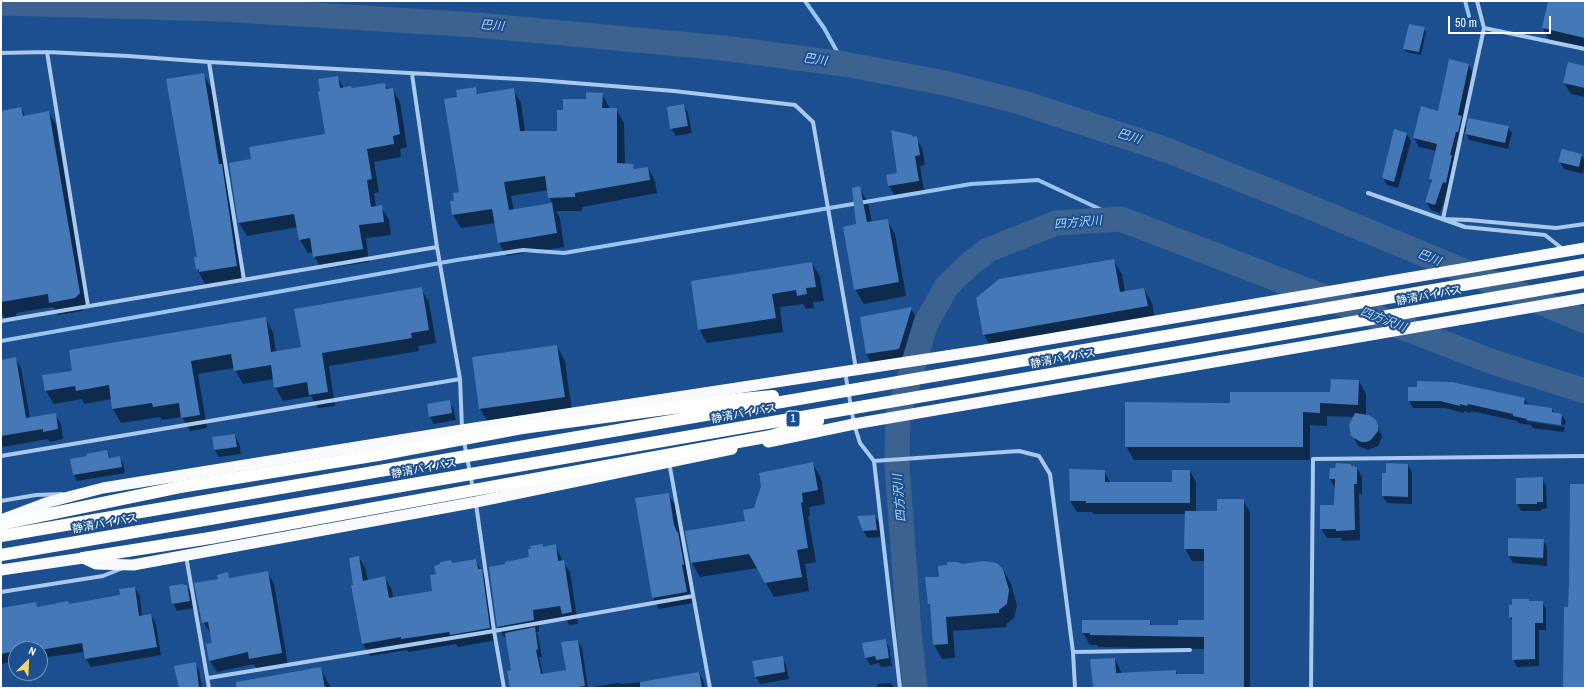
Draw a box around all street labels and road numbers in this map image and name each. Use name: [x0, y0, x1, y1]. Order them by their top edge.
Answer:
street label: 静清バイパス: [1395, 284, 1463, 308]
street label: 静清バイパス: [1029, 347, 1097, 371]
street label: 静清バイパス: [710, 402, 778, 426]
road number: 1: [786, 411, 800, 427]
street label: 静清バイパス: [390, 457, 458, 481]
street label: 静清バイパス: [71, 512, 139, 536]

